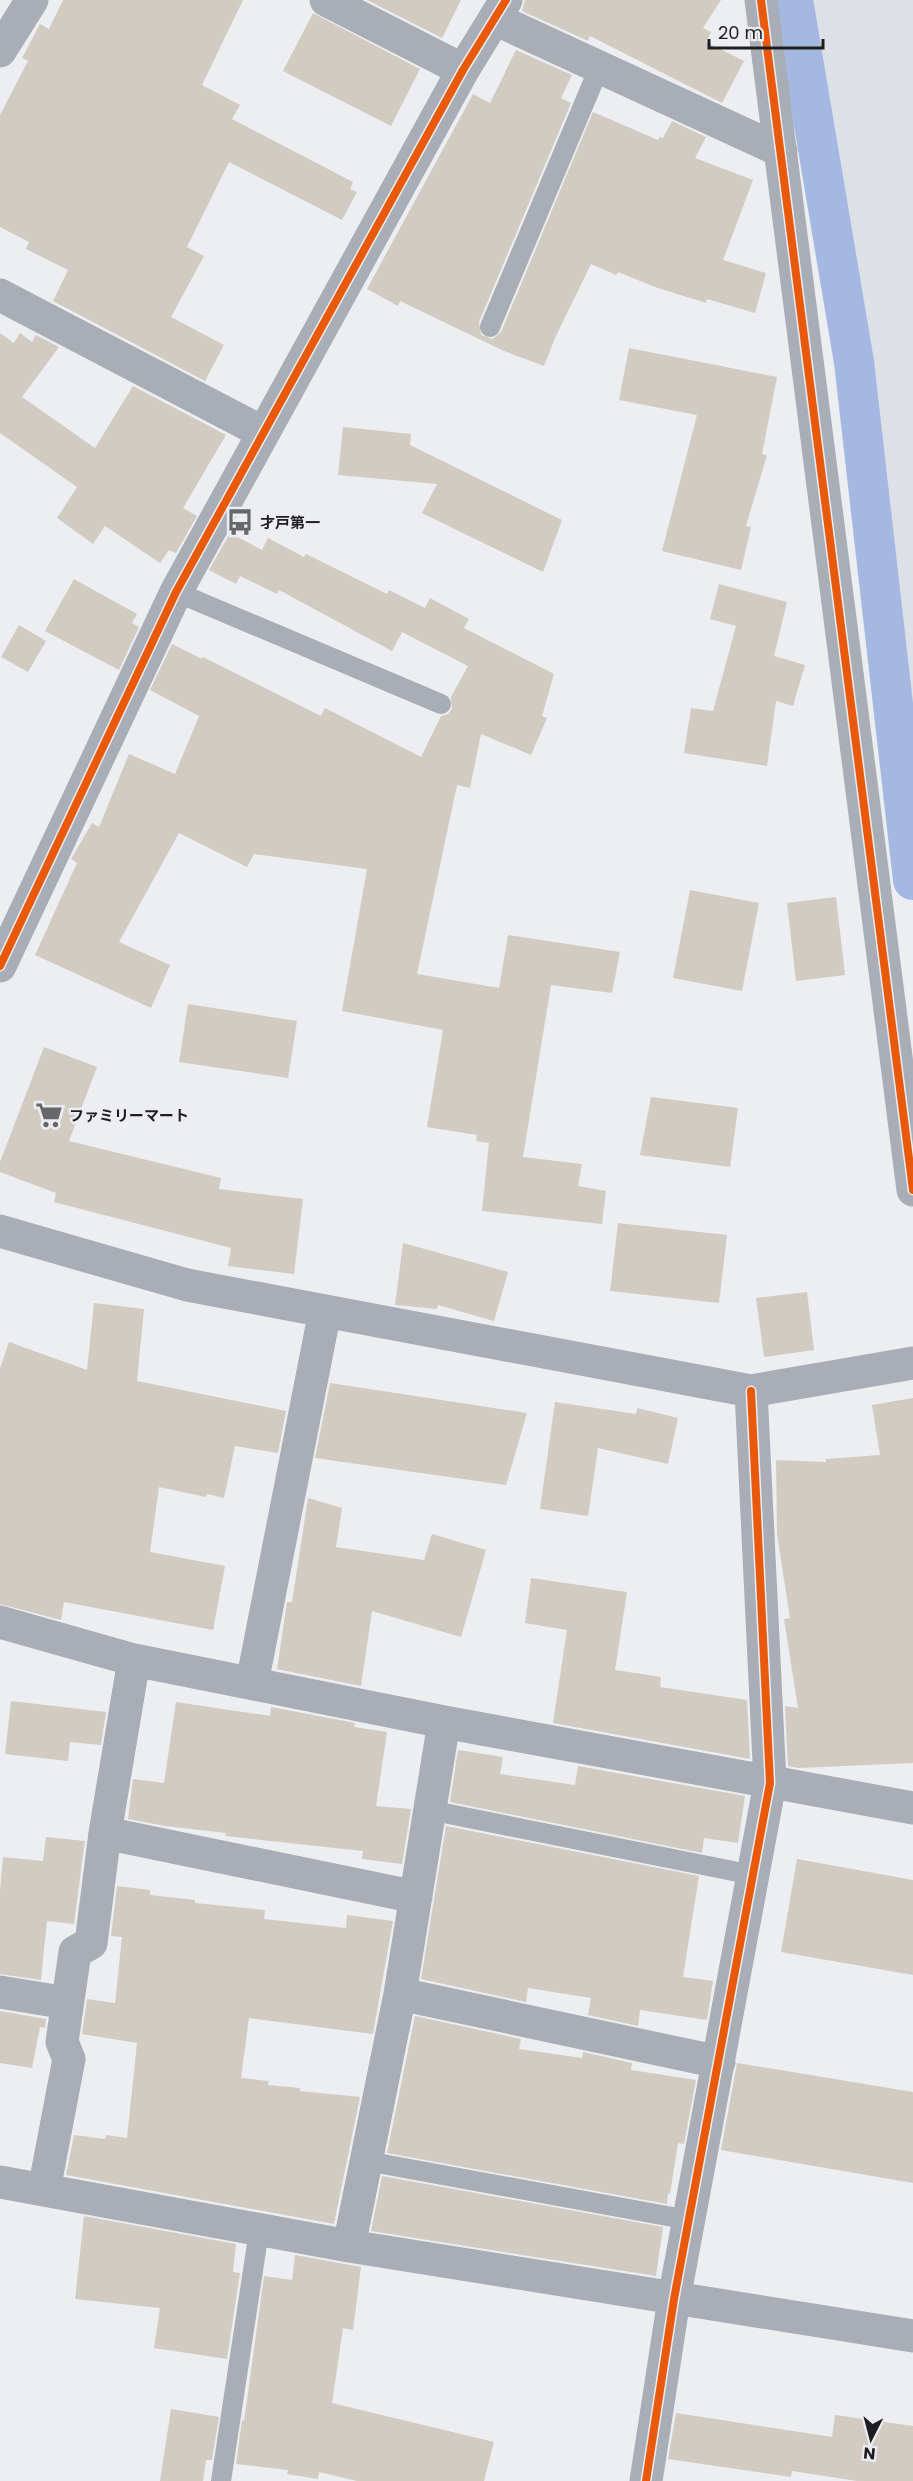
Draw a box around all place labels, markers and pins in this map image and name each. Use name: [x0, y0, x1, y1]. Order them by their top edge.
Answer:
bus stop icon: 才戸第一: [225, 507, 255, 537]
place label: 才戸第一: [260, 512, 320, 533]
supermarket icon: ファミリーマート: [34, 1100, 64, 1130]
place label: ファミリーマート: [69, 1105, 189, 1126]

